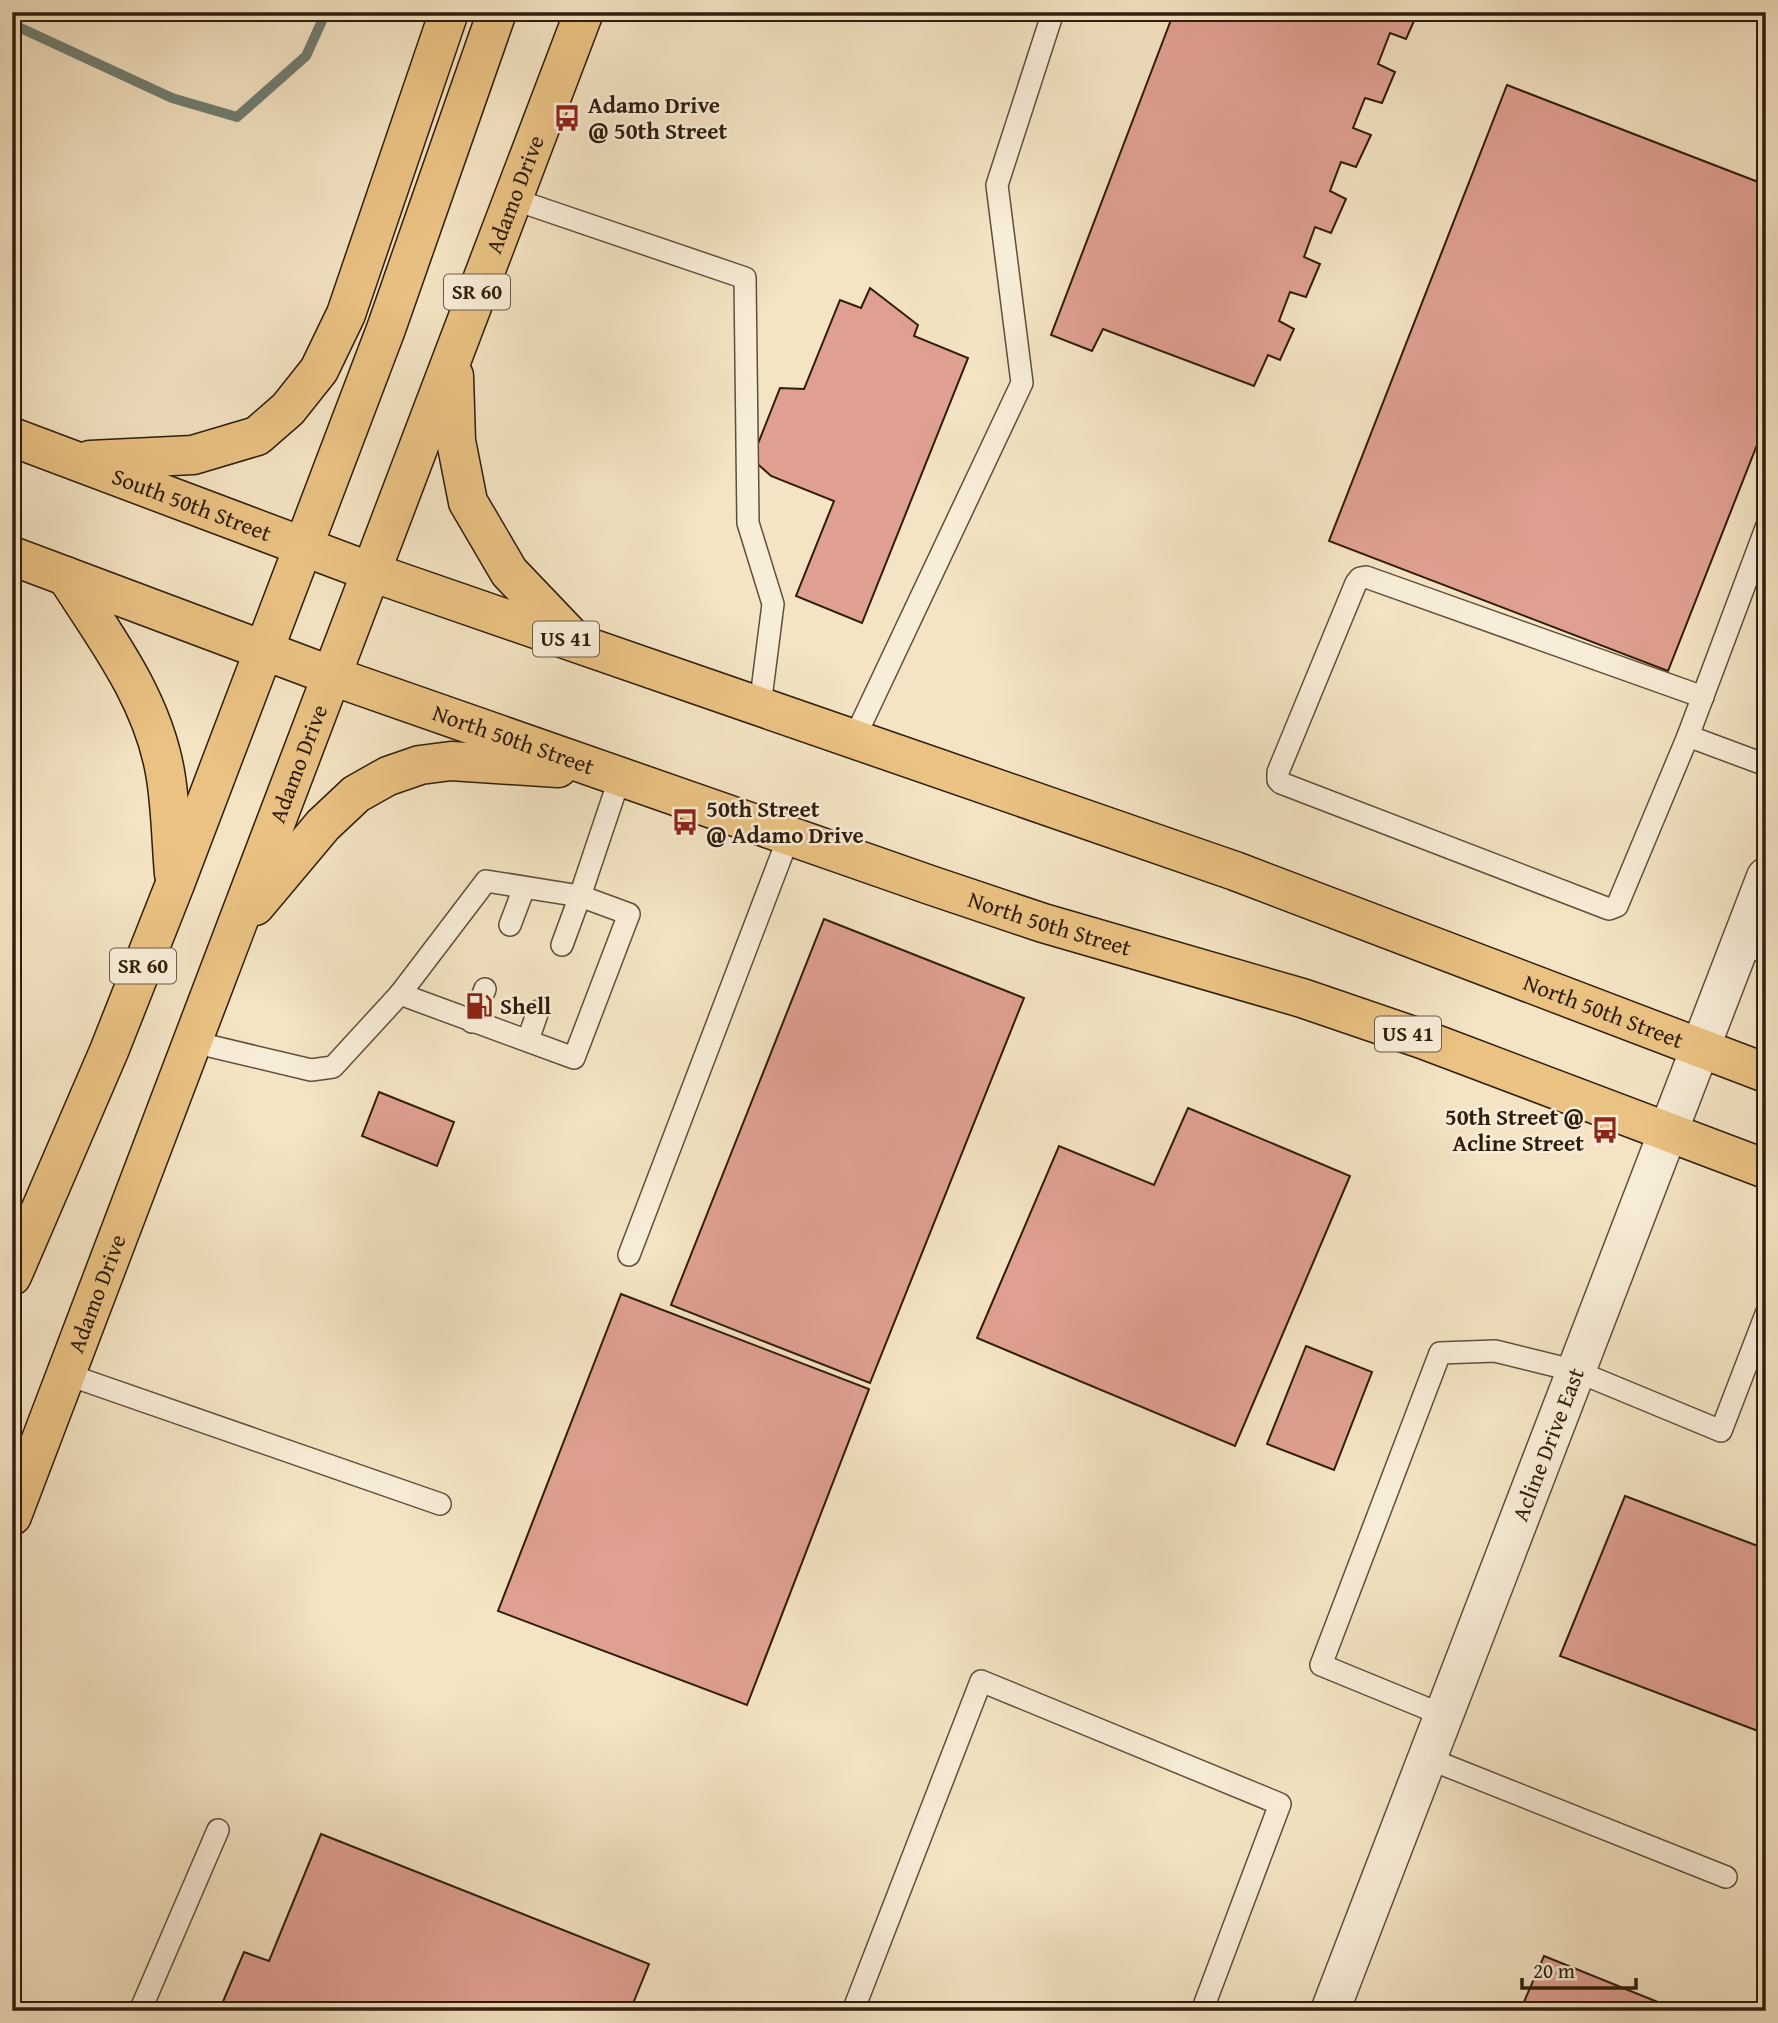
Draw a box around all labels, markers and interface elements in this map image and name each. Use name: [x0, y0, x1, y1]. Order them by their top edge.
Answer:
place label: Adamo Drive @ 50th Street: [588, 88, 728, 147]
bus stop icon: Adamo Drive @ 50th Street: [552, 103, 582, 133]
street label: Adamo Drive: [477, 130, 552, 258]
road number: SR 60: [444, 274, 510, 310]
street label: South 50th Street: [107, 459, 276, 549]
road number: US 41: [533, 622, 599, 656]
street label: North 50th Street: [428, 696, 599, 782]
street label: Adamo Drive: [260, 699, 335, 827]
place label: 50th Street @ Adamo Drive: [706, 792, 864, 851]
bus stop icon: 50th Street @ Adamo Drive: [670, 807, 700, 837]
street label: North 50th Street: [964, 882, 1135, 964]
road number: SR 60: [110, 948, 176, 984]
street label: North 50th Street: [1519, 965, 1688, 1056]
place label: Shell: [500, 989, 551, 1022]
fuel station icon: Shell: [464, 991, 494, 1021]
road number: US 41: [1375, 1016, 1441, 1052]
place label: 50th Street @ Acline Street: [1445, 1100, 1584, 1159]
bus stop icon: 50th Street @ Acline Street: [1590, 1115, 1620, 1145]
street label: Adamo Drive: [59, 1229, 134, 1357]
street label: Acline Drive East: [1503, 1363, 1592, 1526]
scale bar: [1522, 1946, 1636, 1990]
text: 20 m: [1533, 1955, 1575, 1986]

